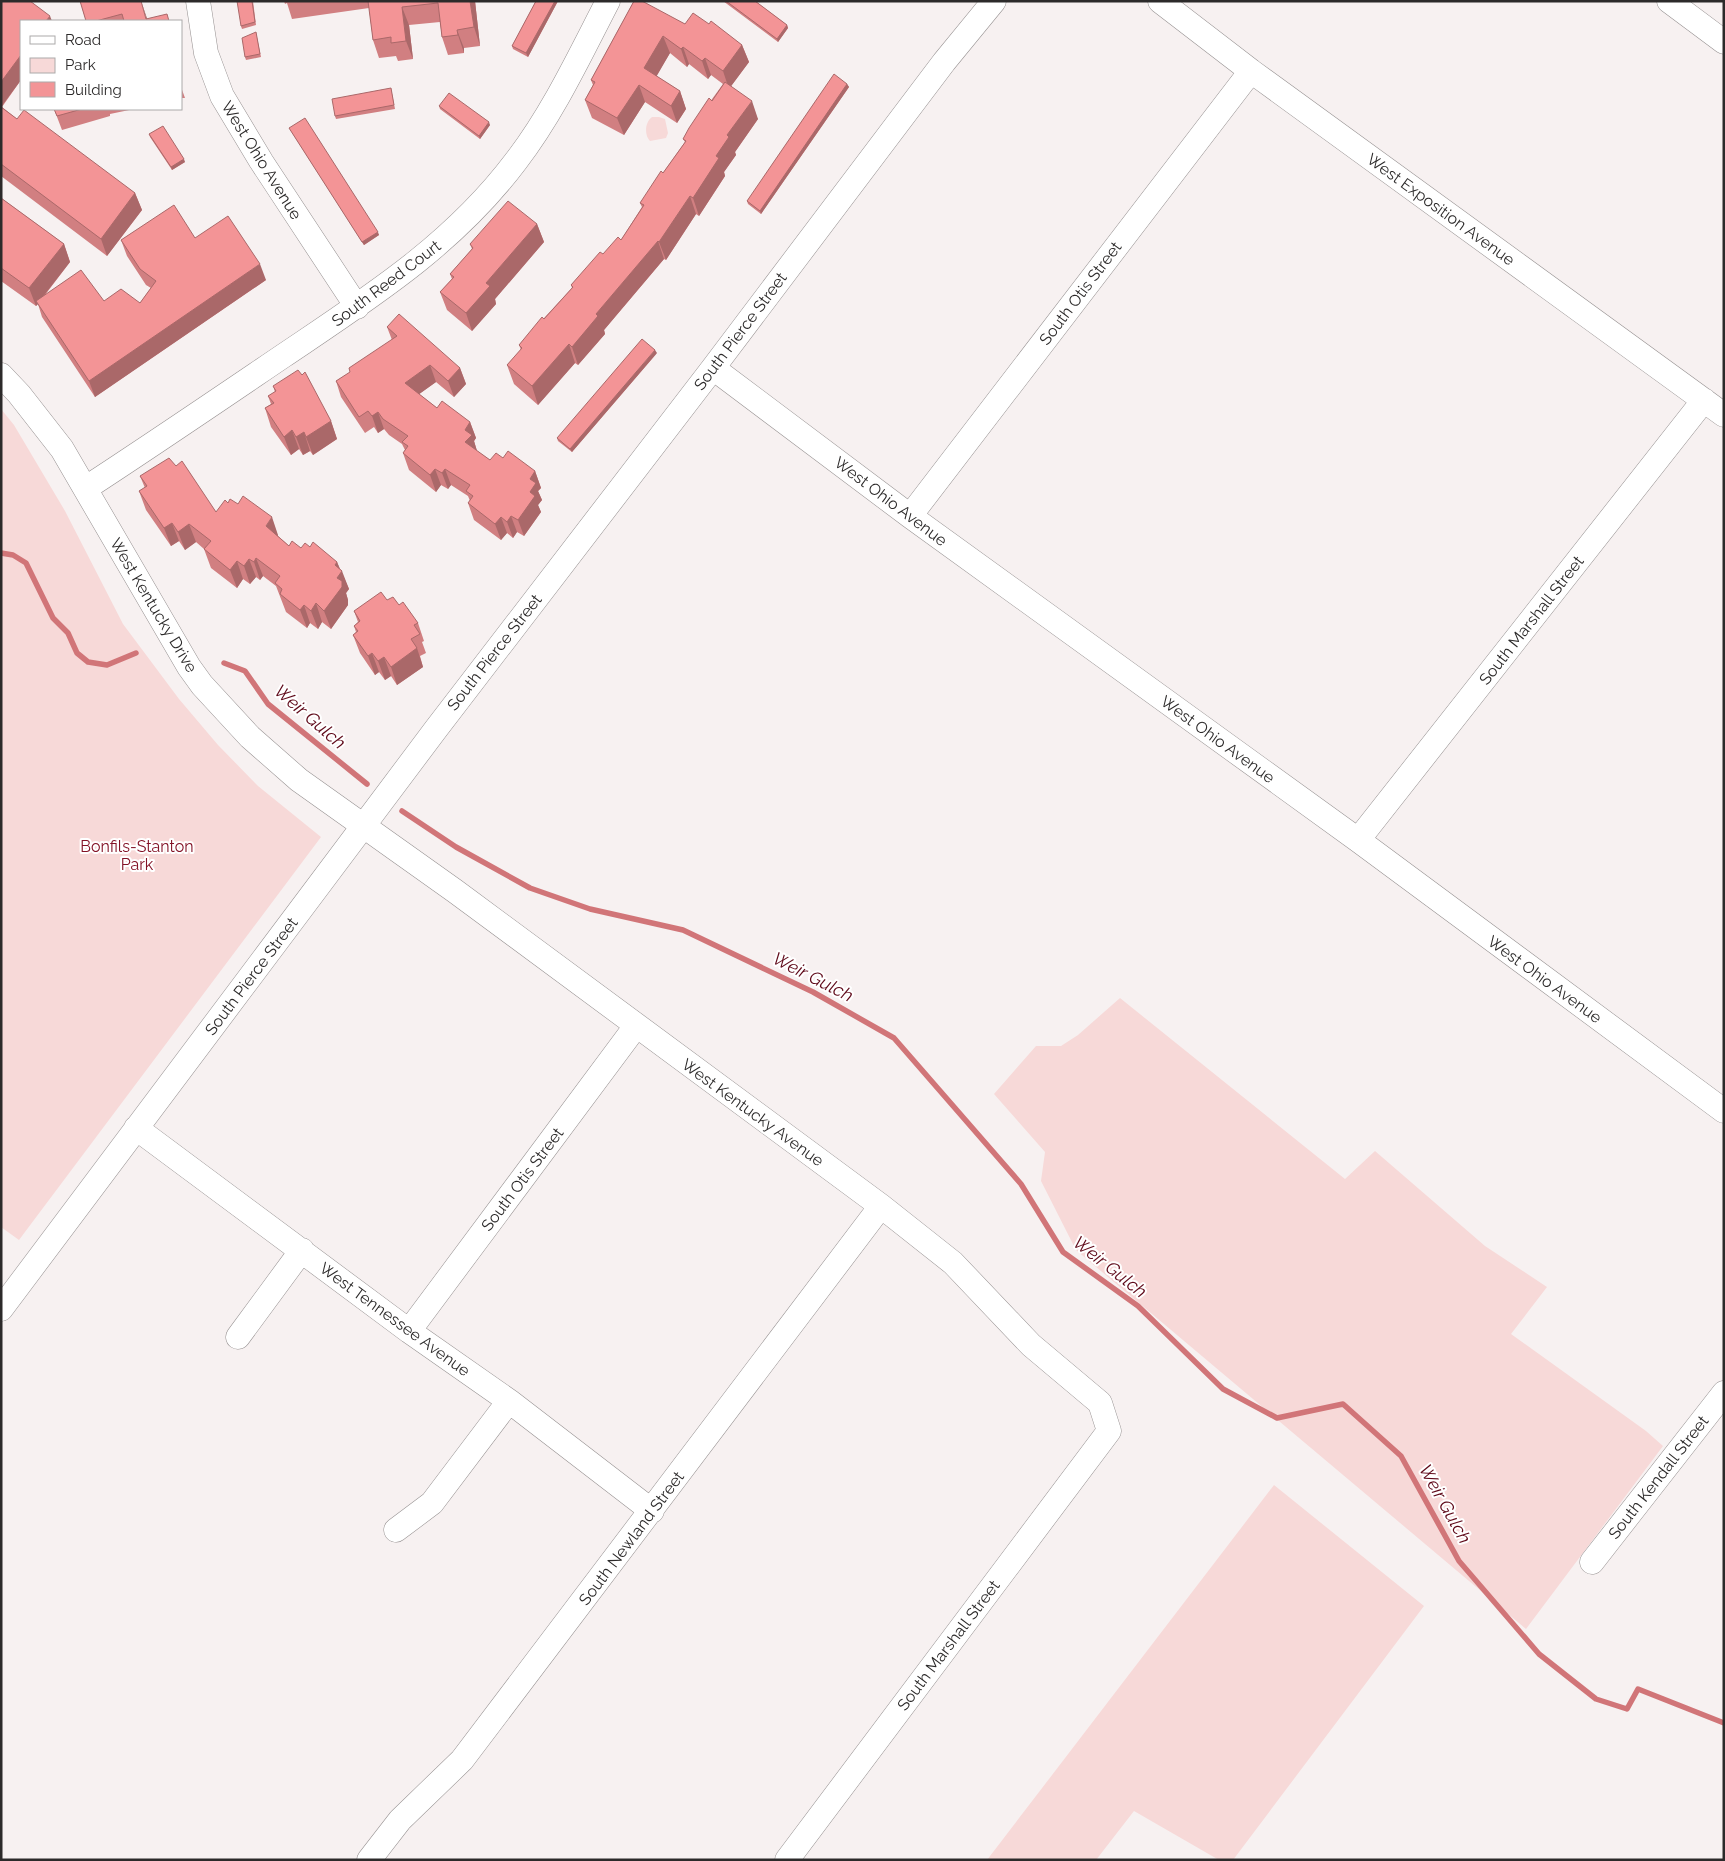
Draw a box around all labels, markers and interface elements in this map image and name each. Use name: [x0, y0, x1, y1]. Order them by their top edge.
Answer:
legend: [20, 20, 182, 110]
text: Road: [65, 31, 101, 49]
text: Park: [65, 56, 96, 74]
text: Building: [65, 81, 122, 99]
street label: West Ohio Avenue: [217, 97, 306, 223]
street label: West Exposition Avenue: [1363, 149, 1518, 269]
street label: South Reed Court: [328, 236, 445, 331]
street label: South Otis Street: [1035, 237, 1126, 349]
street label: South Pierce Street: [690, 268, 791, 394]
street label: West Ohio Avenue: [831, 453, 951, 550]
street label: West Kentucky Drive: [106, 535, 201, 676]
street label: South Marshall Street: [1475, 552, 1588, 689]
street label: South Pierce Street: [443, 590, 546, 714]
water label: Weir Gulch: [270, 680, 350, 753]
street label: West Ohio Avenue: [1157, 692, 1278, 787]
park label: Bonfils-Stanton Park: [80, 837, 194, 874]
street label: South Pierce Street: [201, 913, 302, 1039]
street label: West Ohio Avenue: [1484, 932, 1605, 1027]
water label: Weir Gulch: [769, 947, 857, 1006]
street label: West Kentucky Avenue: [678, 1055, 827, 1170]
street label: South Otis Street: [477, 1123, 568, 1235]
water label: Weir Gulch: [1069, 1231, 1151, 1302]
street label: West Tennessee Avenue: [316, 1258, 474, 1380]
street label: South Kendall Street: [1604, 1411, 1713, 1543]
water label: Weir Gulch: [1415, 1460, 1476, 1547]
street label: South Newland Street: [575, 1467, 688, 1609]
street label: South Marshall Street: [893, 1576, 1004, 1714]

